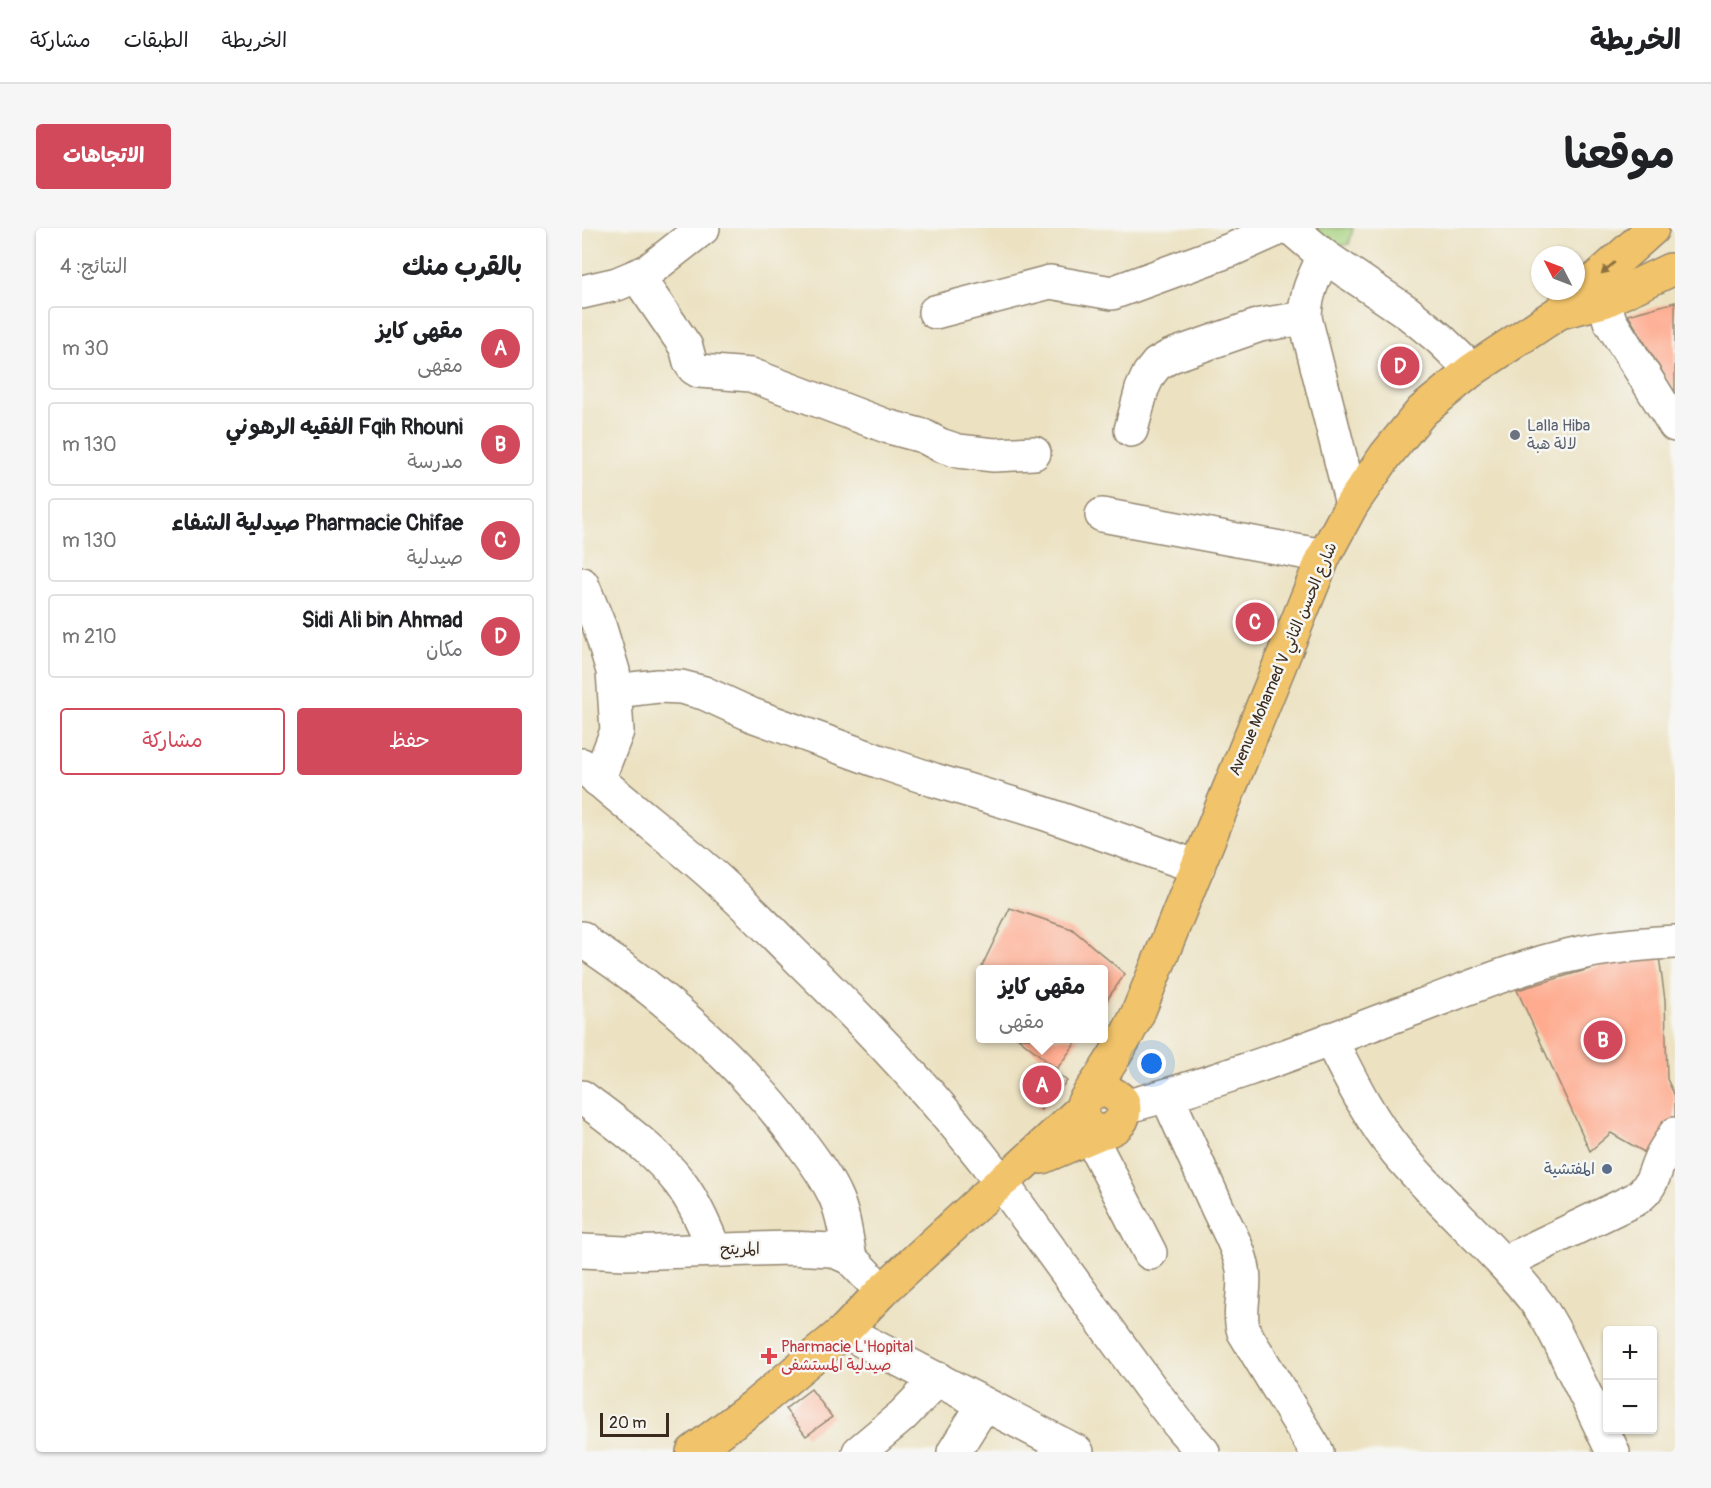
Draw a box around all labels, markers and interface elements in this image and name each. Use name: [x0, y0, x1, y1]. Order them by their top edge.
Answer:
text: الخريطة: [1590, 23, 1681, 58]
text: مشاركة: [30, 27, 91, 54]
text: الطبقات: [124, 27, 189, 54]
text: الخريطة: [222, 27, 287, 54]
button: الاتجاهات: [36, 124, 171, 189]
text: موقعنا: [1564, 129, 1675, 181]
north arrow: [1531, 246, 1585, 300]
text: بالقرب منك: [402, 251, 522, 283]
text: النتائج: 4: [60, 254, 127, 279]
one-way arrow: [1600, 261, 1615, 275]
text: مقهى كايز: [376, 317, 463, 345]
text: 30 m: [62, 336, 109, 361]
text: A: [494, 336, 507, 361]
pin: D: [1380, 344, 1420, 388]
text: مقهى: [417, 353, 463, 378]
text: Fqih Rhouni الفقيه الرهوني: [226, 413, 463, 441]
place label: Lalla Hiba لالة هبة: [1527, 416, 1590, 454]
marker: Lalla Hiba لالة هبة: [1508, 428, 1522, 442]
text: 130 m: [62, 432, 117, 457]
text: B: [495, 432, 506, 457]
text: مدرسة: [407, 449, 463, 474]
text: Pharmacie Chifae صيدلية الشفاء: [172, 509, 463, 537]
text: 130 m: [62, 528, 117, 553]
text: C: [494, 528, 507, 553]
street label: Avenue Mohamed V شارع الحسن الثاني: [1225, 539, 1345, 780]
text: صيدلية: [407, 545, 463, 570]
pin: C: [1236, 600, 1274, 644]
text: Sidi Ali bin Ahmad: [302, 606, 463, 634]
text: 210 m: [62, 624, 117, 649]
text: D: [494, 624, 507, 649]
text: مكان: [426, 637, 463, 662]
button: مشاركة: [60, 708, 285, 775]
button: حفظ: [297, 708, 522, 775]
popup: [976, 965, 1108, 1043]
text: مقهى كايز: [999, 973, 1085, 1001]
text: مقهى: [999, 1009, 1044, 1034]
pin: B: [1584, 1018, 1622, 1062]
your location: [1137, 1049, 1166, 1078]
pin: A: [1022, 1062, 1062, 1108]
place label: المفتشية: [1544, 1159, 1595, 1179]
marker: المفتشية: [1600, 1162, 1614, 1176]
street label: المريتح: [720, 1239, 760, 1259]
map controls: [1603, 1326, 1657, 1434]
button: +: [1603, 1326, 1657, 1380]
place label: Pharmacie L'Hopital صيدلية المستشفى: [781, 1337, 914, 1375]
marker: Pharmacie L'Hopital صيدلية المستشفى: [762, 1349, 776, 1363]
button: −: [1603, 1380, 1657, 1434]
scale bar: [600, 1410, 669, 1438]
text: 20 m: [609, 1413, 647, 1433]

